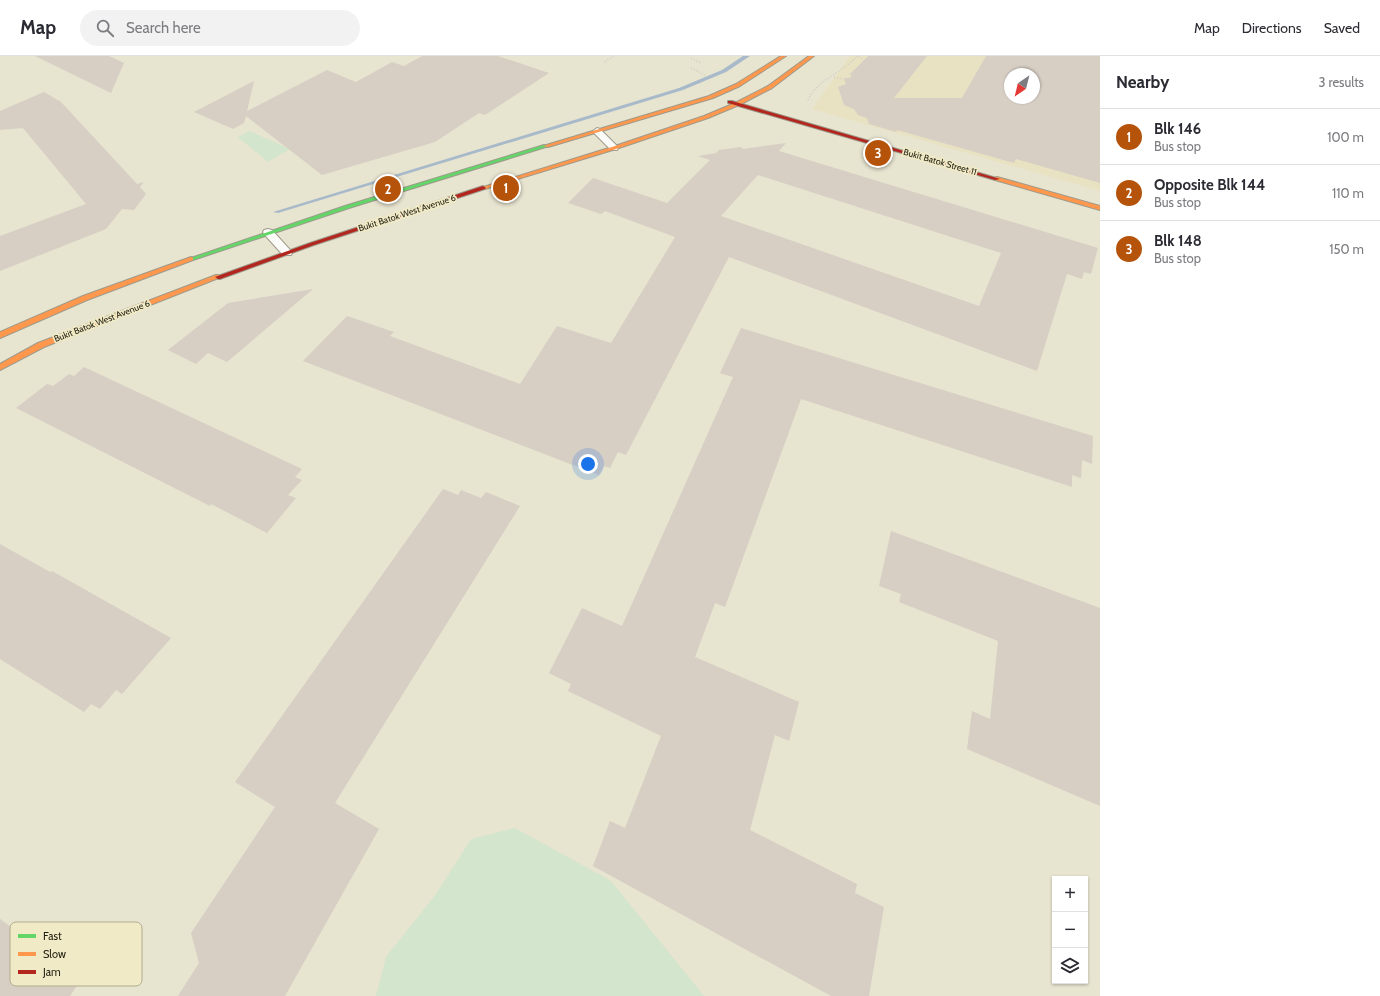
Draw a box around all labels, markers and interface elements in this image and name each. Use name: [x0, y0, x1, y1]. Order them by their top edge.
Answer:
search box: [80, 10, 360, 46]
text: Map: [20, 16, 56, 39]
icon: search: [94, 17, 116, 39]
text: Search here: [126, 19, 201, 37]
text: Map: [1194, 19, 1220, 37]
text: Directions: [1242, 19, 1302, 37]
text: Saved: [1324, 19, 1360, 37]
north arrow: [1004, 68, 1040, 104]
text: Nearby: [1116, 72, 1169, 92]
text: 3 results: [1318, 74, 1364, 90]
text: Blk 146: [1154, 120, 1201, 138]
text: 1: [1127, 129, 1131, 145]
text: 100 m: [1327, 129, 1364, 145]
pin: 3: [865, 138, 891, 168]
text: Bus stop: [1154, 138, 1201, 154]
street label: Bukit Batok Street 11: [902, 146, 978, 177]
pin: 1: [493, 173, 519, 203]
pin: 2: [375, 174, 401, 204]
text: Opposite Blk 144: [1154, 176, 1265, 194]
text: 2: [1126, 185, 1132, 201]
text: 110 m: [1332, 185, 1364, 201]
street label: Bukit Batok West Avenue 6: [357, 192, 457, 233]
text: Bus stop: [1154, 194, 1201, 210]
text: Blk 148: [1154, 232, 1202, 250]
text: 3: [1125, 241, 1133, 257]
text: 150 m: [1329, 241, 1364, 257]
text: Bus stop: [1154, 250, 1201, 266]
street label: Bukit Batok West Avenue 6: [52, 297, 151, 344]
your location: [578, 454, 598, 474]
map controls: [1052, 876, 1088, 984]
button: +: [1052, 876, 1088, 912]
button: −: [1052, 912, 1088, 948]
legend: [10, 922, 142, 986]
text: Fast: [43, 929, 62, 943]
text: Slow: [43, 947, 66, 961]
button: layers: [1052, 948, 1088, 984]
text: Jam: [42, 965, 61, 979]

